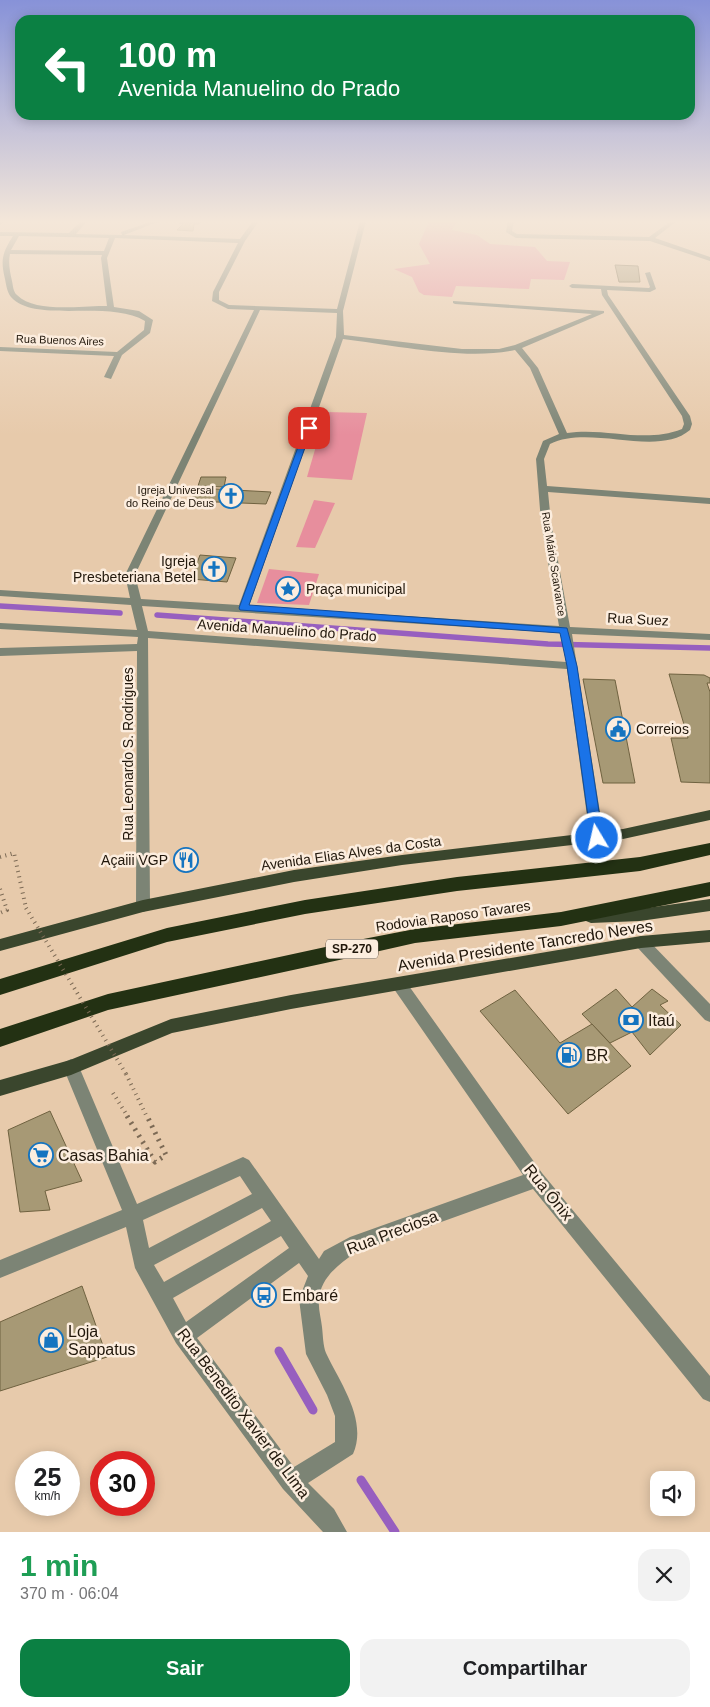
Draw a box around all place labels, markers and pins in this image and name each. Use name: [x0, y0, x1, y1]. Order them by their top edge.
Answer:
pin: [288, 407, 330, 449]
church icon: Igreja Universal do Reino de Deus: [218, 483, 244, 509]
place label: Igreja Universal do Reino de Deus: [126, 484, 214, 509]
place label: Igreja Presbeteriana Betel: [73, 553, 196, 585]
church icon: Igreja Presbeteriana Betel: [201, 556, 227, 582]
place icon: Praça municipal: [275, 576, 301, 602]
place label: Praça municipal: [306, 581, 406, 597]
public building icon: Correios: [605, 716, 631, 742]
place label: Correios: [636, 721, 689, 737]
restaurant icon: Açaiii VGP: [173, 847, 199, 873]
place label: Açaiii VGP: [101, 852, 168, 868]
bank icon: Itaú: [618, 1007, 644, 1033]
place label: Itaú: [648, 1012, 675, 1029]
fuel station icon: BR: [556, 1042, 582, 1068]
place label: BR: [586, 1047, 608, 1064]
supermarket icon: Casas Bahia: [28, 1142, 54, 1168]
place label: Casas Bahia: [58, 1147, 149, 1164]
bus stop icon: Embaré: [251, 1282, 277, 1308]
place label: Embaré: [282, 1287, 338, 1304]
place label: Loja Sappatus: [68, 1323, 136, 1358]
shop icon: Loja Sappatus: [38, 1327, 64, 1353]

